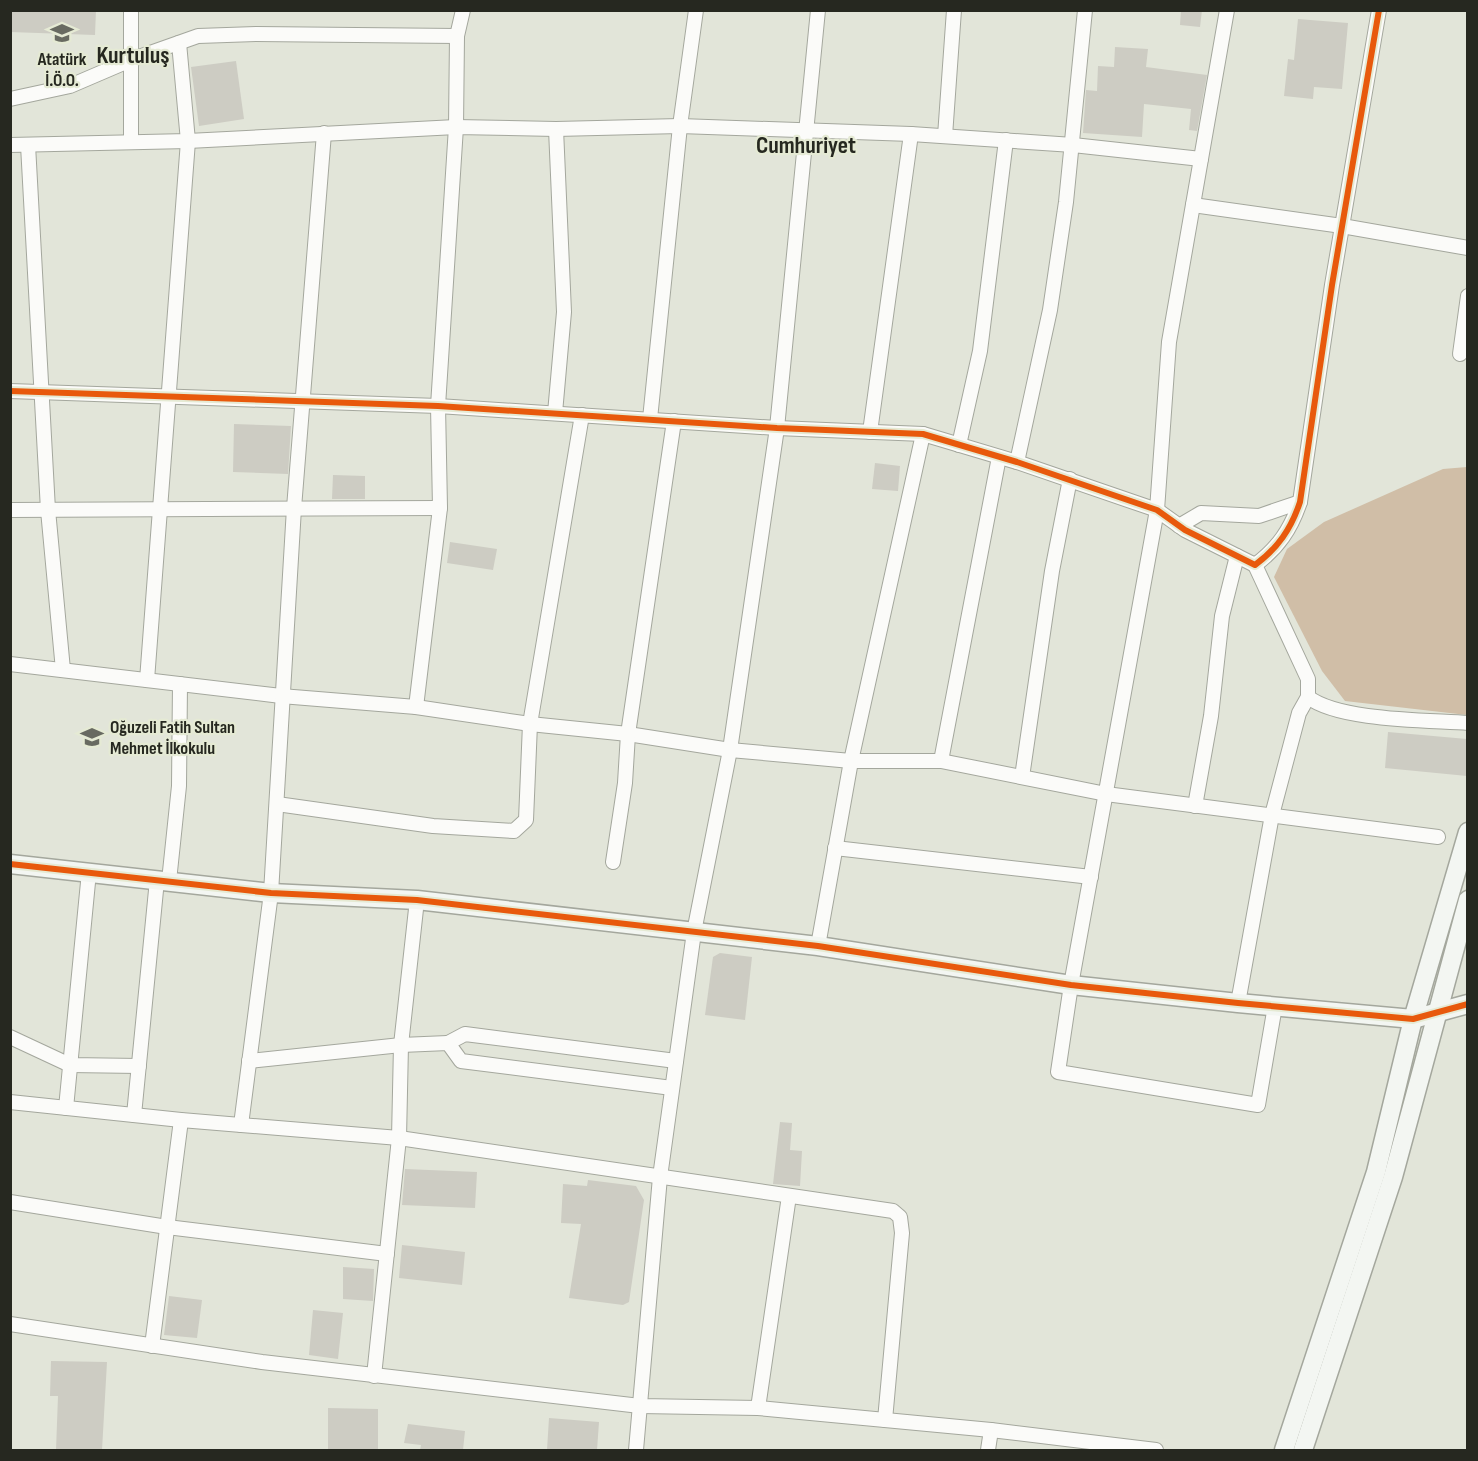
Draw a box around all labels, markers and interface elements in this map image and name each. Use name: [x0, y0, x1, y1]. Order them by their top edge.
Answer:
school or university icon: Atatürk İ.Ö.O.: [49, 20, 75, 46]
district label: Kurtuluş: [97, 41, 169, 70]
place label: Atatürk İ.Ö.O.: [37, 49, 87, 91]
district label: Cumhuriyet: [756, 131, 856, 160]
place label: Oğuzeli Fatih Sultan Mehmet İlkokulu: [110, 717, 235, 759]
school or university icon: Oğuzeli Fatih Sultan Mehmet İlkokulu: [79, 724, 105, 750]

